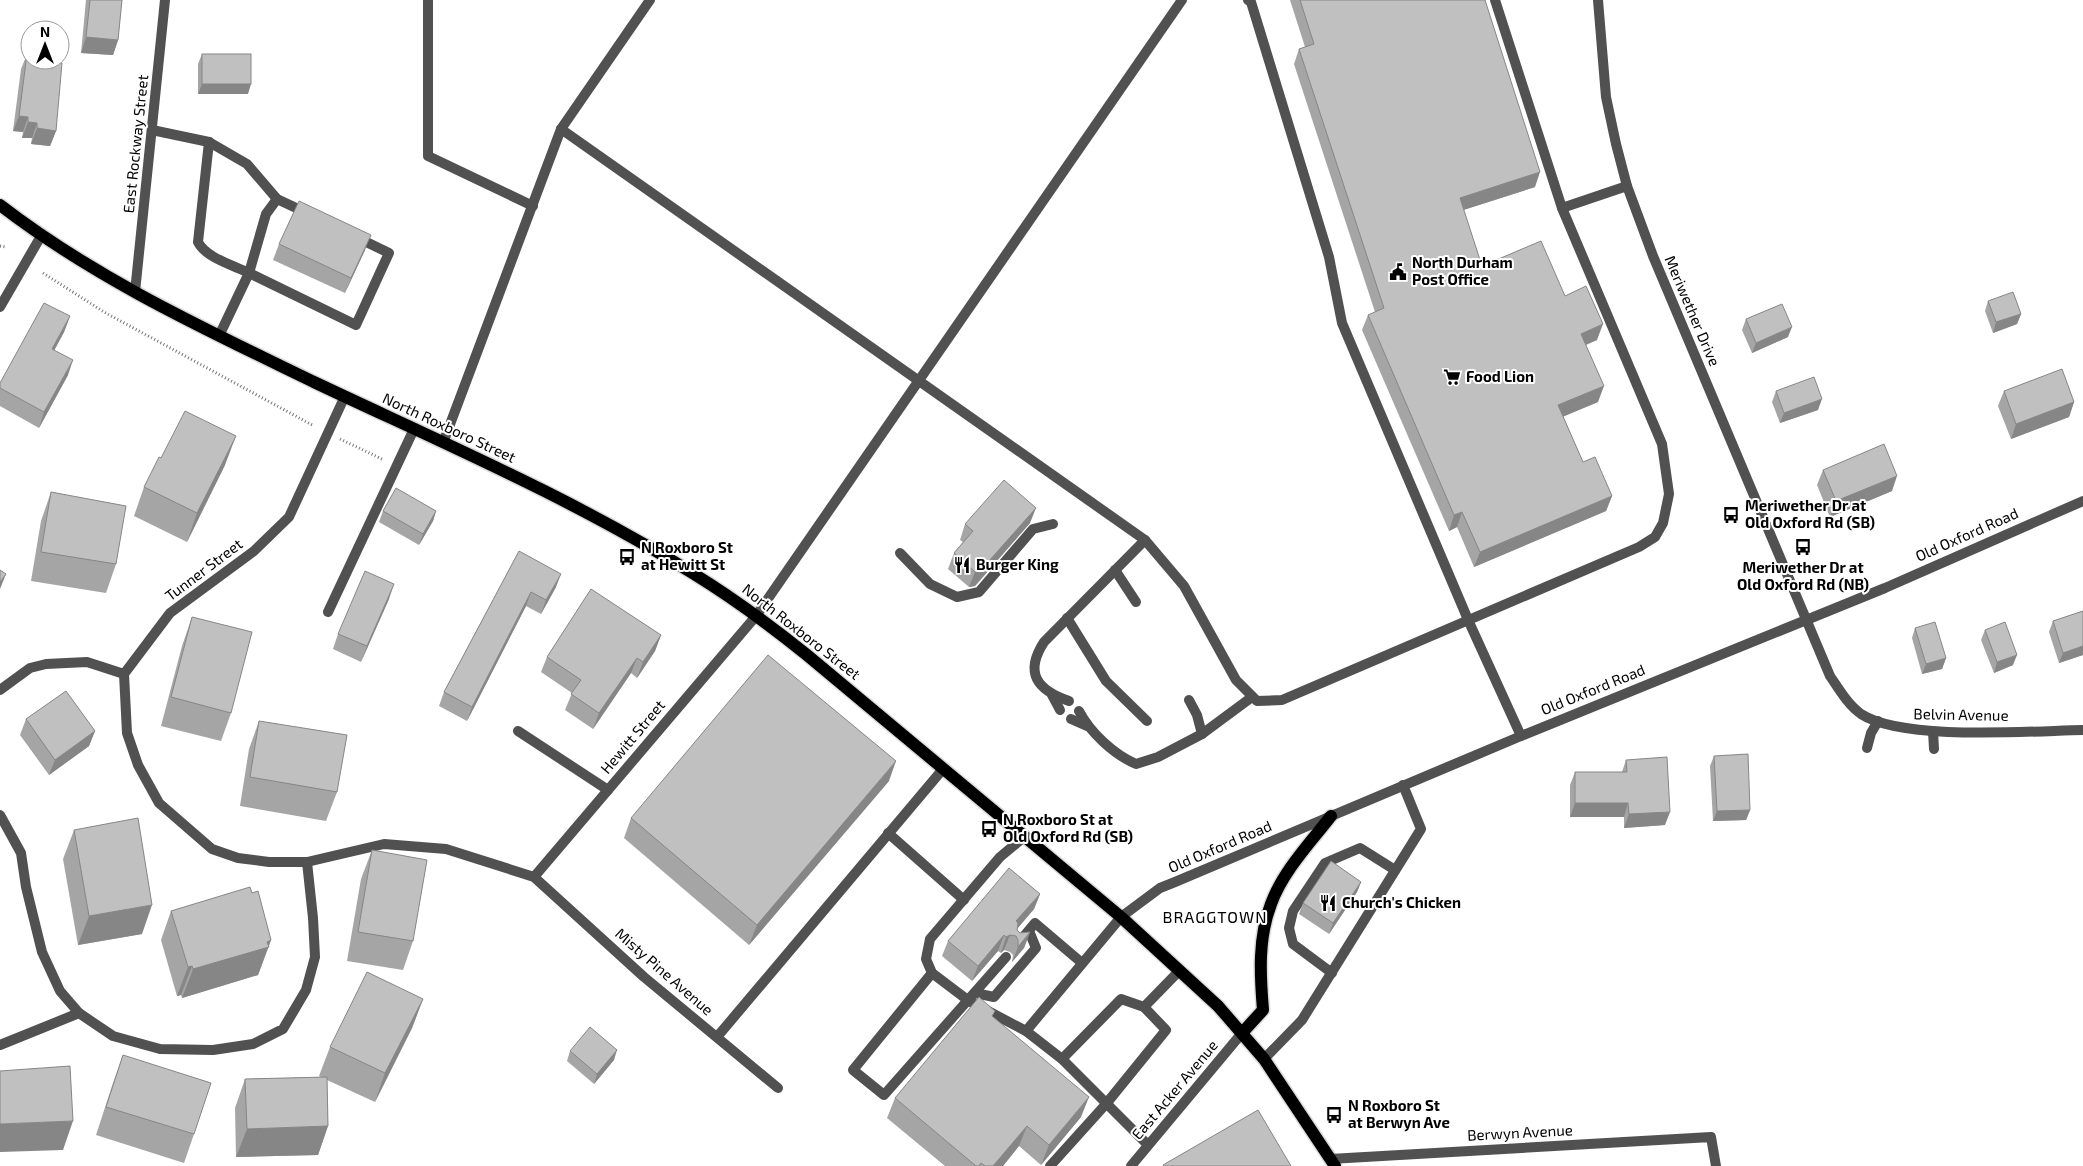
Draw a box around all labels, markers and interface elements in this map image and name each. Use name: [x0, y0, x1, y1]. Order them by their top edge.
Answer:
north arrow: [20, 20, 70, 70]
text: N: [40, 23, 50, 40]
street label: East Rockway Street: [119, 73, 151, 214]
place label: North Durham Post Office: [1412, 253, 1513, 288]
street label: Meriwether Drive: [1661, 253, 1724, 369]
public building icon: North Durham Post Office: [1388, 262, 1408, 282]
supermarket icon: Food Lion: [1442, 367, 1462, 387]
place label: Food Lion: [1466, 367, 1534, 385]
street label: North Roxboro Street: [380, 388, 519, 466]
place label: Meriwether Dr at Old Oxford Rd (SB): [1745, 496, 1875, 531]
street label: Old Oxford Road: [1912, 503, 2021, 565]
bus stop icon: Meriwether Dr at Old Oxford Rd (SB): [1721, 505, 1741, 525]
street label: Tunner Street: [161, 534, 246, 604]
bus stop icon: Meriwether Dr at Old Oxford Rd (NB): [1793, 537, 1813, 557]
place label: N Roxboro St at Hewitt St: [641, 538, 733, 573]
bus stop icon: N Roxboro St at Hewitt St: [617, 547, 637, 567]
restaurant icon: Burger King: [952, 555, 972, 575]
place label: Burger King: [976, 555, 1059, 573]
place label: Meriwether Dr at Old Oxford Rd (NB): [1737, 558, 1869, 593]
street label: North Roxboro Street: [739, 580, 864, 683]
street label: Old Oxford Road: [1538, 660, 1647, 718]
street label: Hewitt Street: [596, 696, 668, 777]
street label: Belvin Avenue: [1913, 704, 2009, 724]
place label: N Roxboro St at Old Oxford Rd (SB): [1003, 810, 1133, 845]
street label: Old Oxford Road: [1165, 816, 1274, 876]
bus stop icon: N Roxboro St at Old Oxford Rd (SB): [979, 819, 999, 839]
restaurant icon: Church's Chicken: [1318, 893, 1338, 913]
place label: Church's Chicken: [1342, 893, 1461, 911]
district label: BRAGGTOWN: [1163, 907, 1267, 926]
street label: Misty Pine Avenue: [612, 924, 717, 1019]
street label: East Acker Avenue: [1127, 1036, 1221, 1143]
place label: N Roxboro St at Berwyn Ave: [1348, 1096, 1450, 1132]
bus stop icon: N Roxboro St at Berwyn Ave: [1324, 1105, 1344, 1125]
street label: Berwyn Avenue: [1467, 1120, 1573, 1144]

